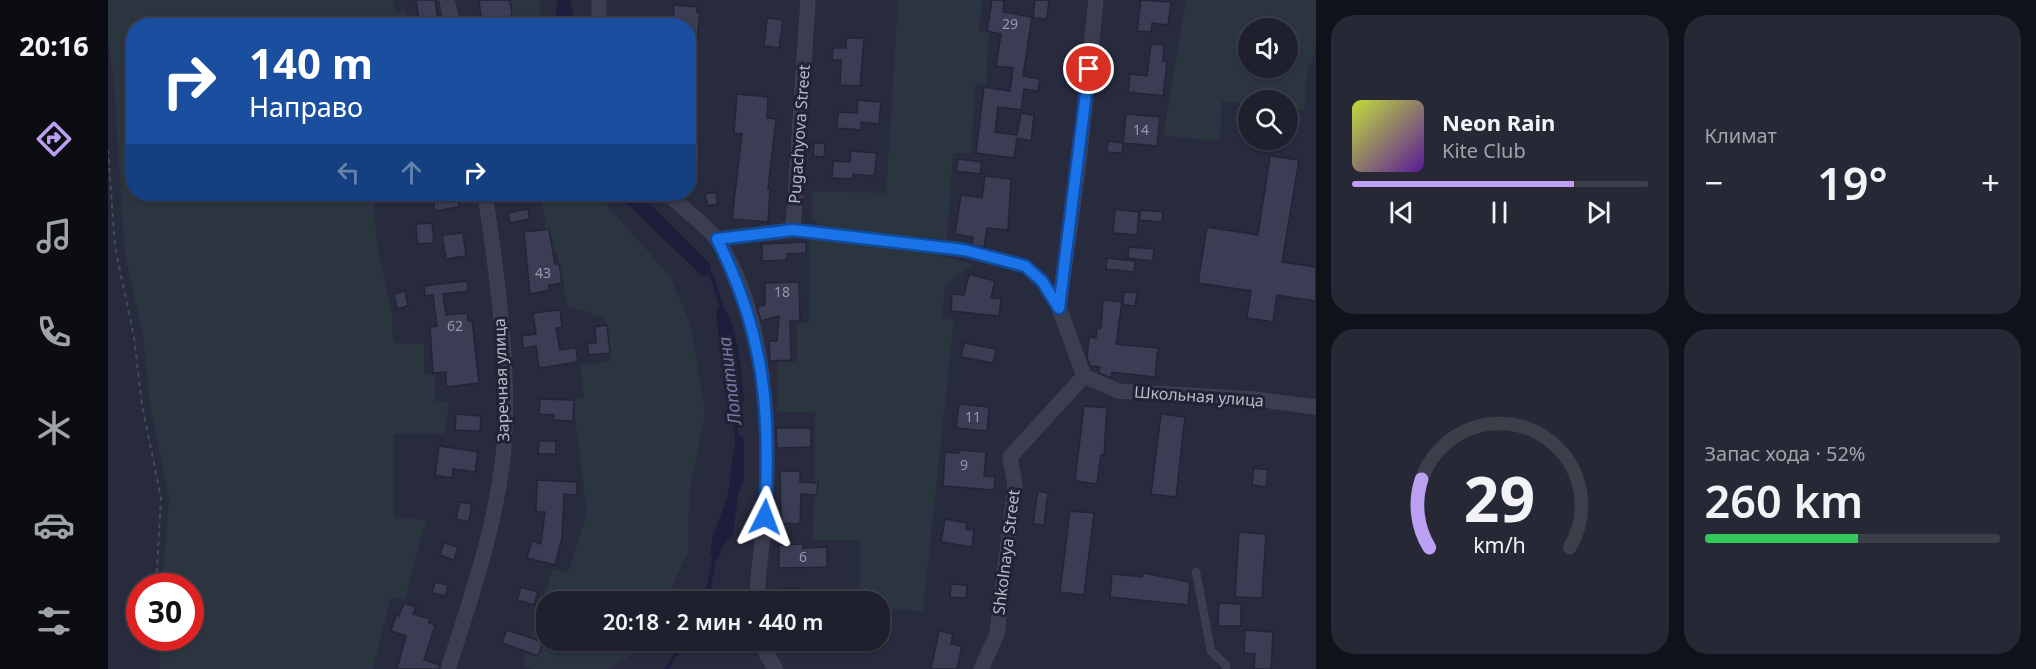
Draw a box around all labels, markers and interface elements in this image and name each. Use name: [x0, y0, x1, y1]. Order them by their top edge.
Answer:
house number: 29: [1002, 14, 1018, 33]
map controls: [1238, 18, 1298, 150]
button: sound: [1238, 18, 1298, 78]
text: 20:16: [19, 27, 89, 64]
text: 140 m: [249, 34, 373, 91]
icon: right: [150, 42, 228, 120]
pin: [1063, 43, 1114, 94]
icon: arrive: [1072, 52, 1105, 85]
street label: Pugachyova Street: [783, 63, 815, 204]
text: Направо: [249, 88, 363, 125]
button: search: [1238, 90, 1298, 150]
text: Neon Rain: [1442, 107, 1555, 137]
icon: directions: [33, 118, 75, 160]
house number: 14: [1133, 120, 1149, 139]
text: Климат: [1705, 122, 1777, 149]
text: Kite Club: [1442, 137, 1526, 164]
text: 19°: [1817, 152, 1888, 213]
icon: left: [332, 156, 365, 189]
icon: ahead: [395, 156, 428, 189]
icon: right: [458, 156, 491, 189]
text: −: [1705, 160, 1723, 205]
text: +: [1981, 160, 2000, 205]
icon: previous: [1385, 196, 1418, 229]
icon: pause: [1483, 196, 1516, 229]
icon: next: [1582, 196, 1615, 229]
icon: music: [33, 215, 75, 257]
house number: 43: [535, 263, 551, 282]
house number: 18: [774, 282, 790, 301]
icon: phone: [33, 311, 75, 353]
house number: 62: [447, 316, 463, 335]
street label: Заречная улица: [488, 318, 514, 442]
water label: Лопатина: [712, 336, 746, 428]
street label: Школьная улица: [1133, 380, 1265, 412]
icon: climate: [33, 407, 75, 449]
house number: 11: [965, 407, 981, 426]
text: Запас хода · 52%: [1705, 440, 1865, 467]
house number: 9: [960, 455, 968, 474]
text: 29: [1464, 455, 1535, 540]
text: 260 km: [1705, 470, 1863, 531]
position arrow: [733, 485, 797, 549]
street label: Shkolnaya Street: [987, 488, 1025, 616]
icon: car: [33, 504, 75, 546]
text: km/h: [1473, 531, 1526, 560]
house number: 6: [799, 547, 807, 566]
speed limit sign: 30: [126, 573, 204, 651]
icon: filters: [33, 600, 75, 642]
text: 20:18 · 2 мин · 440 m: [603, 606, 823, 636]

